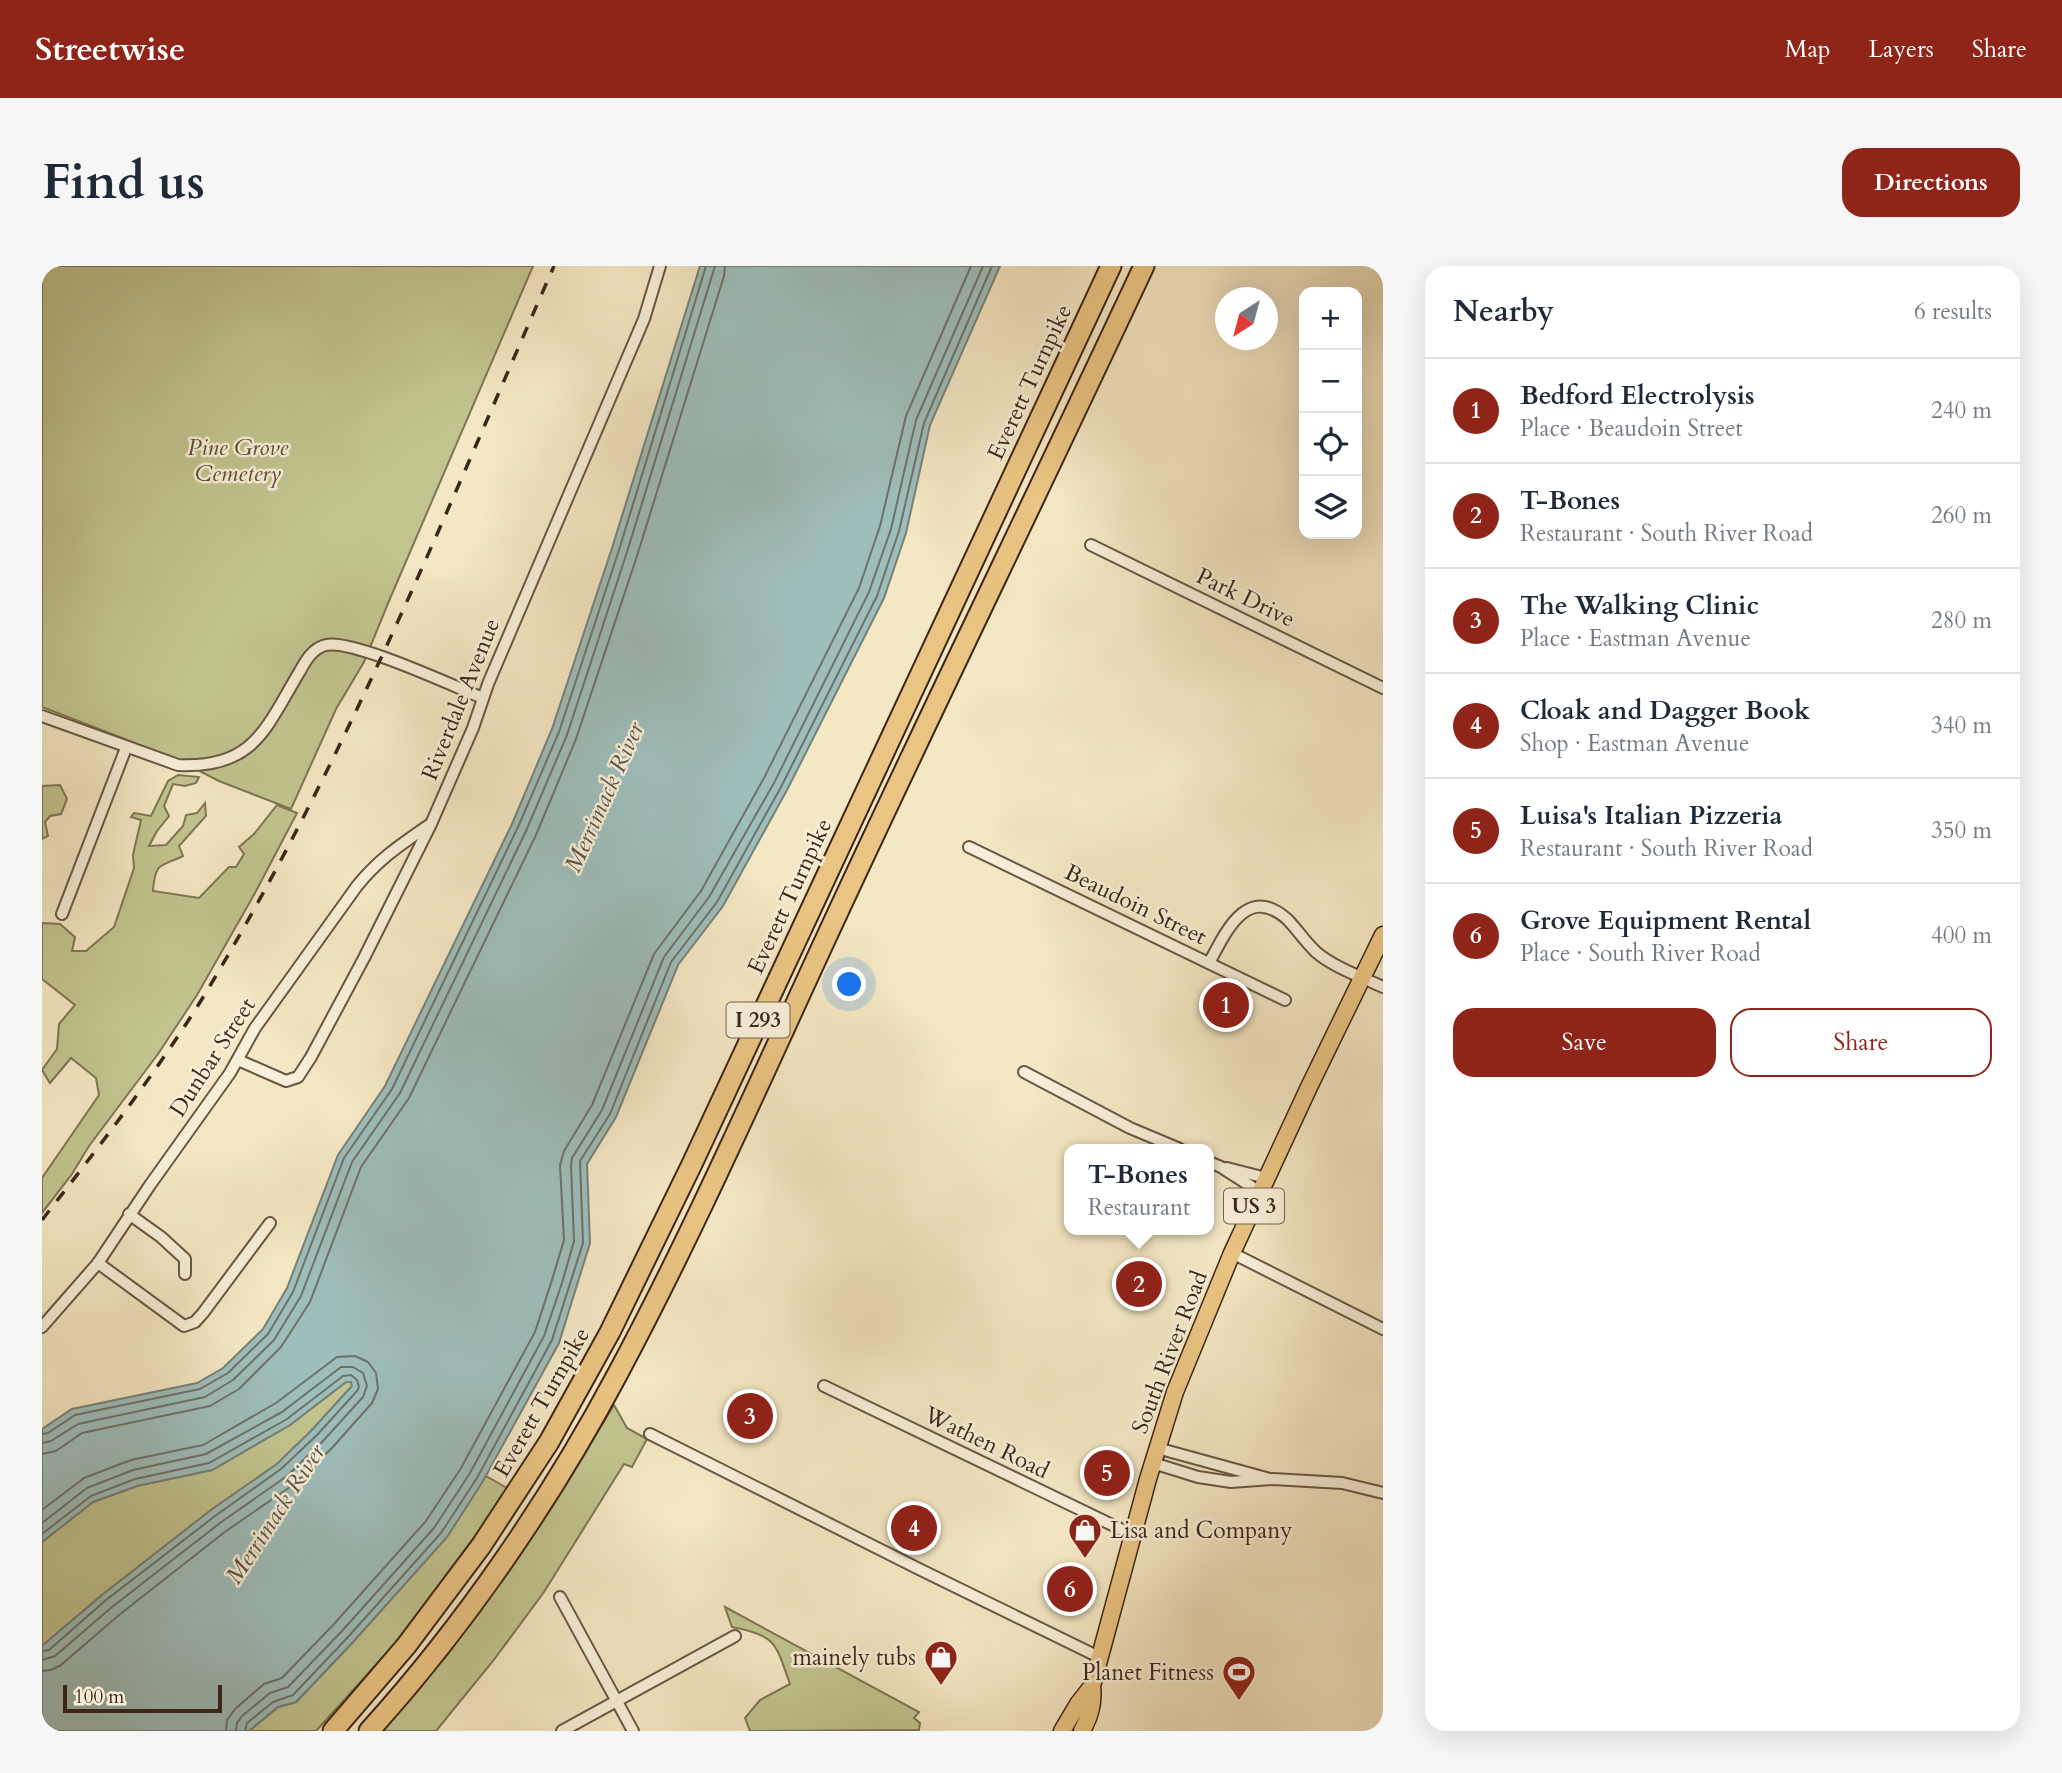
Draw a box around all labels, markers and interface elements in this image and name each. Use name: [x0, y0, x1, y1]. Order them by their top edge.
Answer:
text: Streetwise: [35, 27, 185, 72]
text: Map: [1785, 33, 1831, 66]
text: Layers: [1869, 33, 1934, 66]
text: Share: [1972, 33, 2027, 66]
button: Directions: [1842, 148, 2020, 217]
text: Find us: [42, 149, 205, 216]
north arrow: [1215, 287, 1278, 350]
map controls: [1299, 287, 1362, 539]
button: +: [1299, 287, 1362, 350]
text: Nearby: [1453, 291, 1554, 332]
text: 6 results: [1914, 296, 1992, 327]
street label: Everett Turnpike: [980, 299, 1079, 465]
button: −: [1299, 350, 1362, 413]
text: Bedford Electrolysis: [1520, 378, 1755, 413]
text: 1: [1470, 395, 1482, 426]
text: 240 m: [1931, 395, 1992, 426]
button: locate: [1299, 413, 1362, 476]
text: Place · Beaudoin Street: [1520, 413, 1743, 444]
park label: Pine Grove Cemetery: [188, 432, 289, 489]
button: layers: [1299, 476, 1362, 539]
text: T-Bones: [1520, 483, 1620, 518]
text: 2: [1470, 500, 1482, 531]
text: 260 m: [1931, 500, 1992, 531]
text: Restaurant · South River Road: [1520, 518, 1813, 549]
street label: Park Drive: [1191, 560, 1300, 635]
text: The Walking Clinic: [1520, 588, 1759, 623]
text: 3: [1470, 605, 1482, 636]
text: 280 m: [1931, 605, 1992, 636]
street label: Riverdale Avenue: [414, 614, 507, 785]
text: Place · Eastman Avenue: [1520, 623, 1751, 654]
text: Cloak and Dagger Book: [1520, 693, 1810, 728]
text: 4: [1470, 710, 1482, 741]
text: 340 m: [1931, 710, 1992, 741]
water label: Merrimack River: [557, 716, 653, 877]
text: Shop · Eastman Avenue: [1520, 728, 1749, 759]
text: Luisa's Italian Pizzeria: [1520, 798, 1782, 833]
street label: Everett Turnpike: [740, 813, 839, 979]
text: 5: [1470, 815, 1482, 846]
text: 350 m: [1931, 815, 1992, 846]
text: Restaurant · South River Road: [1520, 833, 1813, 864]
street label: Beaudoin Street: [1060, 857, 1212, 952]
text: Grove Equipment Rental: [1520, 903, 1811, 938]
text: 6: [1470, 920, 1482, 951]
text: 400 m: [1931, 920, 1992, 951]
text: Place · South River Road: [1520, 938, 1761, 969]
your location: [832, 967, 866, 1001]
pin: 1: [1203, 979, 1249, 1031]
street label: Dunbar Street: [162, 992, 263, 1123]
road number: I 293: [726, 1002, 790, 1038]
button: Save: [1453, 1008, 1716, 1077]
button: Share: [1730, 1008, 1992, 1077]
popup: [1064, 1144, 1214, 1235]
text: T-Bones: [1088, 1157, 1188, 1192]
road number: US 3: [1224, 1188, 1284, 1224]
text: Restaurant: [1088, 1192, 1190, 1223]
pin: 2: [1116, 1258, 1162, 1310]
street label: South River Road: [1124, 1266, 1215, 1438]
street label: Everett Turnpike: [486, 1322, 597, 1483]
pin: 3: [727, 1390, 773, 1442]
street label: Wathen Road: [918, 1398, 1055, 1486]
water label: Merrimack River: [218, 1437, 334, 1591]
pin: 5: [1084, 1447, 1130, 1499]
pin: 4: [891, 1502, 937, 1554]
shop icon: Lisa and Company: [1066, 1511, 1104, 1560]
place label: Lisa and Company: [1110, 1515, 1293, 1546]
pin: 6: [1047, 1563, 1093, 1615]
shop icon: mainely tubs: [922, 1638, 960, 1687]
place label: mainely tubs: [793, 1642, 916, 1673]
sports icon: Planet Fitness: [1220, 1653, 1258, 1702]
place label: Planet Fitness: [1082, 1657, 1214, 1688]
scale bar: [63, 1682, 222, 1714]
text: 100 m: [74, 1684, 124, 1710]

